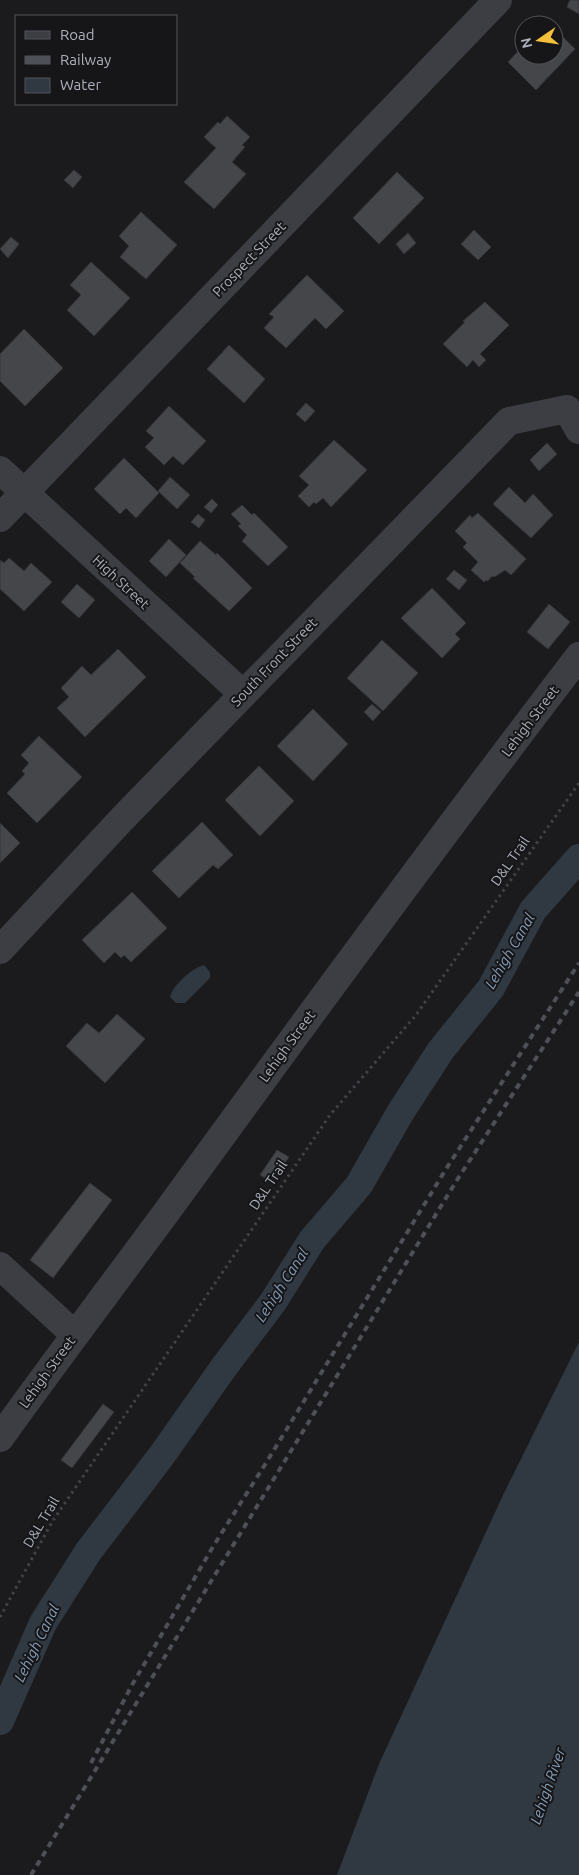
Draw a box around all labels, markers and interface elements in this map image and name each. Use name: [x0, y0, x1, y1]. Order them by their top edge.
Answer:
legend: [15, 15, 178, 105]
north arrow: [514, 15, 564, 65]
text: Road: [60, 26, 95, 43]
text: N: [517, 36, 535, 50]
text: Railway: [60, 51, 111, 68]
text: Water: [60, 76, 101, 93]
street label: Prospect Street: [209, 218, 289, 300]
street label: High Street: [89, 552, 153, 613]
street label: South Front Street: [228, 614, 321, 710]
street label: Lehigh Street: [498, 682, 562, 760]
street label: D&L Trail: [487, 833, 533, 889]
water label: Lehigh Canal: [481, 909, 538, 991]
street label: Lehigh Street: [256, 1007, 319, 1085]
street label: D&L Trail: [246, 1157, 291, 1213]
water label: Lehigh Canal: [252, 1244, 312, 1325]
street label: Lehigh Street: [16, 1333, 79, 1411]
street label: D&L Trail: [20, 1493, 63, 1550]
water label: Lehigh Canal: [10, 1601, 63, 1684]
water label: Lehigh River: [527, 1744, 569, 1826]

